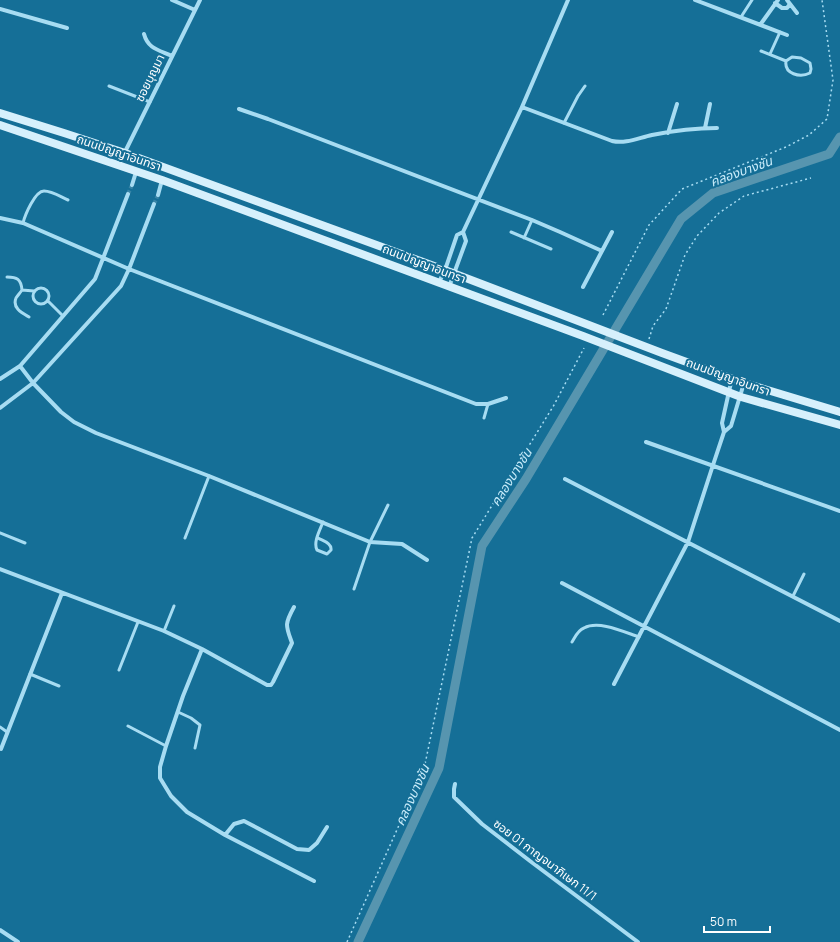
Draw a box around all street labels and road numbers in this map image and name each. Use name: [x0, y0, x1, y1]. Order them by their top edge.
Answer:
street label: ซอยบุญมา: [131, 51, 168, 104]
street label: ถนนปัญญาอินทรา: [75, 130, 164, 175]
street label: ถนนปัญญาอินทรา: [380, 240, 468, 287]
street label: ถนนปัญญาอินทรา: [684, 353, 773, 400]
street label: ซอย 01 กาญจนาภิเษก 11/1: [490, 815, 601, 904]

